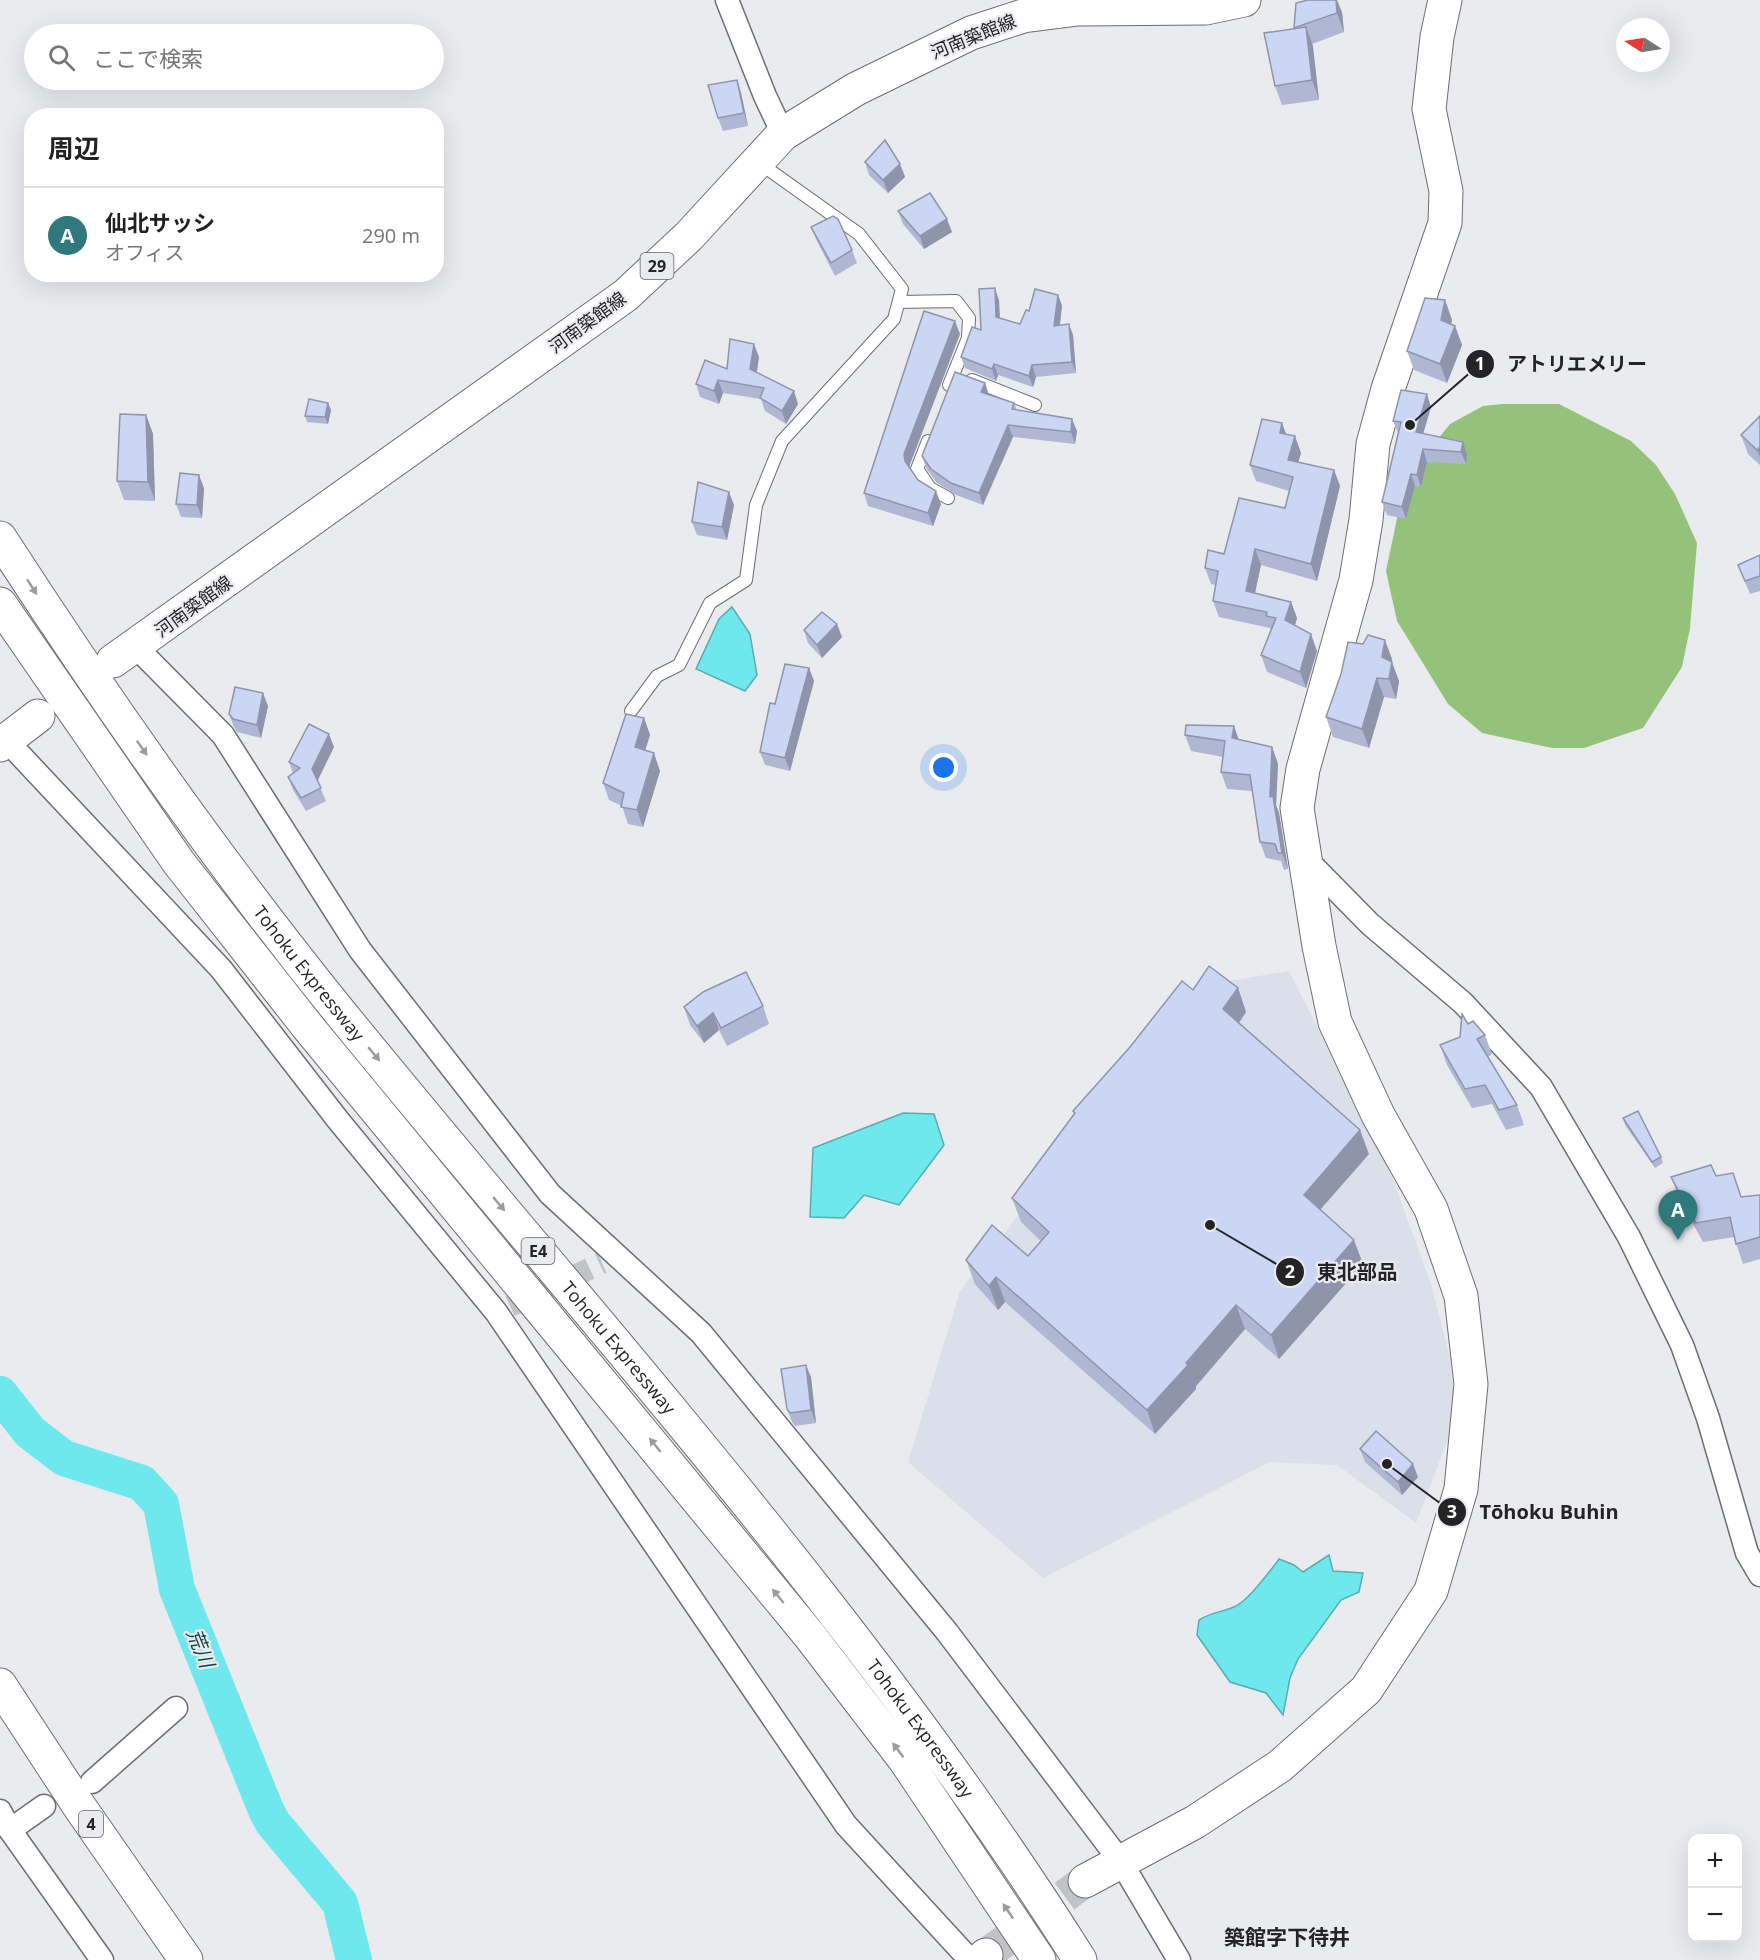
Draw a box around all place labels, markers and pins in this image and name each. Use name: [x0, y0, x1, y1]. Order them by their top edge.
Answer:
callout: アトリエメリー: [1465, 345, 1659, 383]
pin: A: [1658, 1190, 1698, 1240]
callout: 東北部品: [1275, 1253, 1409, 1291]
callout: Tōhoku Buhin: [1437, 1493, 1631, 1531]

